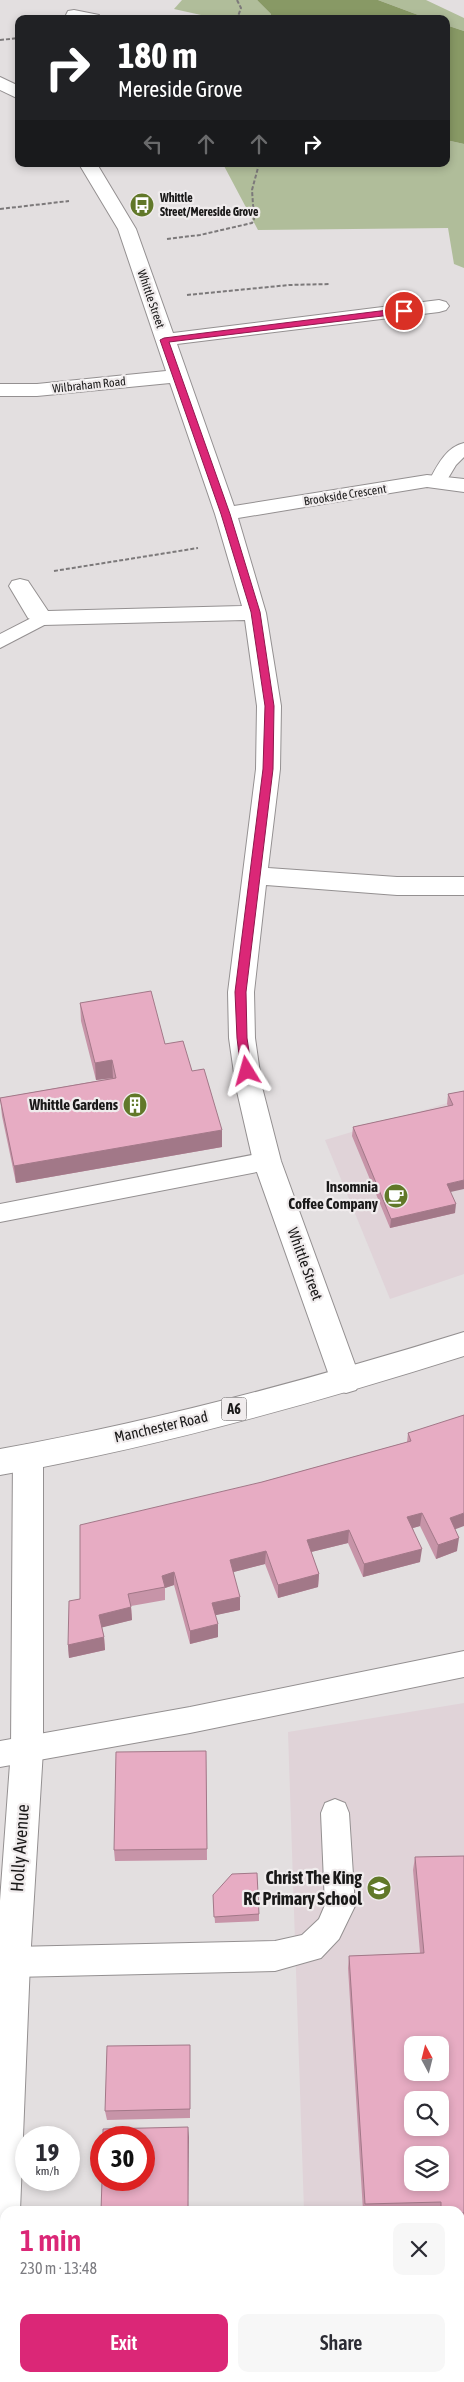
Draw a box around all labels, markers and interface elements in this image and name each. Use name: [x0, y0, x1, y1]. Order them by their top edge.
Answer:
icon: right: [35, 35, 100, 100]
text: 180 m: [118, 35, 197, 75]
text: Mereside Grove: [118, 76, 243, 102]
icon: left: [139, 130, 167, 158]
icon: ahead: [192, 130, 220, 158]
icon: ahead: [245, 130, 273, 158]
icon: right: [298, 130, 326, 158]
place label: Whittle Street/Mereside Grove: [159, 191, 259, 219]
bus stop icon: Whittle Street/Mereside Grove: [129, 192, 155, 218]
street label: Whittle Street: [135, 268, 168, 330]
pin: [383, 290, 425, 332]
icon: arrive: [390, 297, 418, 325]
street label: Wilbraham Road: [52, 374, 126, 396]
street label: Brookside Crescent: [303, 481, 388, 508]
position arrow: [220, 1044, 272, 1096]
building icon: Whittle Gardens: [122, 1092, 148, 1118]
place label: Whittle Gardens: [28, 1096, 119, 1113]
place label: Insomnia Coffee Company: [288, 1178, 379, 1212]
cafe icon: Insomnia Coffee Company: [383, 1183, 409, 1209]
street label: Whittle Street: [285, 1225, 326, 1302]
road number: A6: [222, 1398, 246, 1420]
street label: Manchester Road: [113, 1408, 209, 1446]
street label: Holly Avenue: [6, 1803, 33, 1893]
place label: Christ The King RC Primary School: [243, 1867, 362, 1909]
school or university icon: Christ The King RC Primary School: [366, 1875, 392, 1901]
north arrow: [404, 2036, 449, 2081]
map controls: [404, 2036, 449, 2191]
button: search: [404, 2091, 449, 2136]
speed limit sign: 30: [90, 2126, 155, 2191]
text: 19: [36, 2138, 59, 2166]
button: layers: [404, 2146, 449, 2191]
text: km/h: [36, 2164, 59, 2178]
text: 1 min: [20, 2223, 81, 2257]
button: close: [393, 2223, 445, 2275]
text: 230 m · 13:48: [20, 2259, 97, 2277]
button: Exit: [20, 2314, 228, 2372]
button: Share: [238, 2314, 445, 2372]

